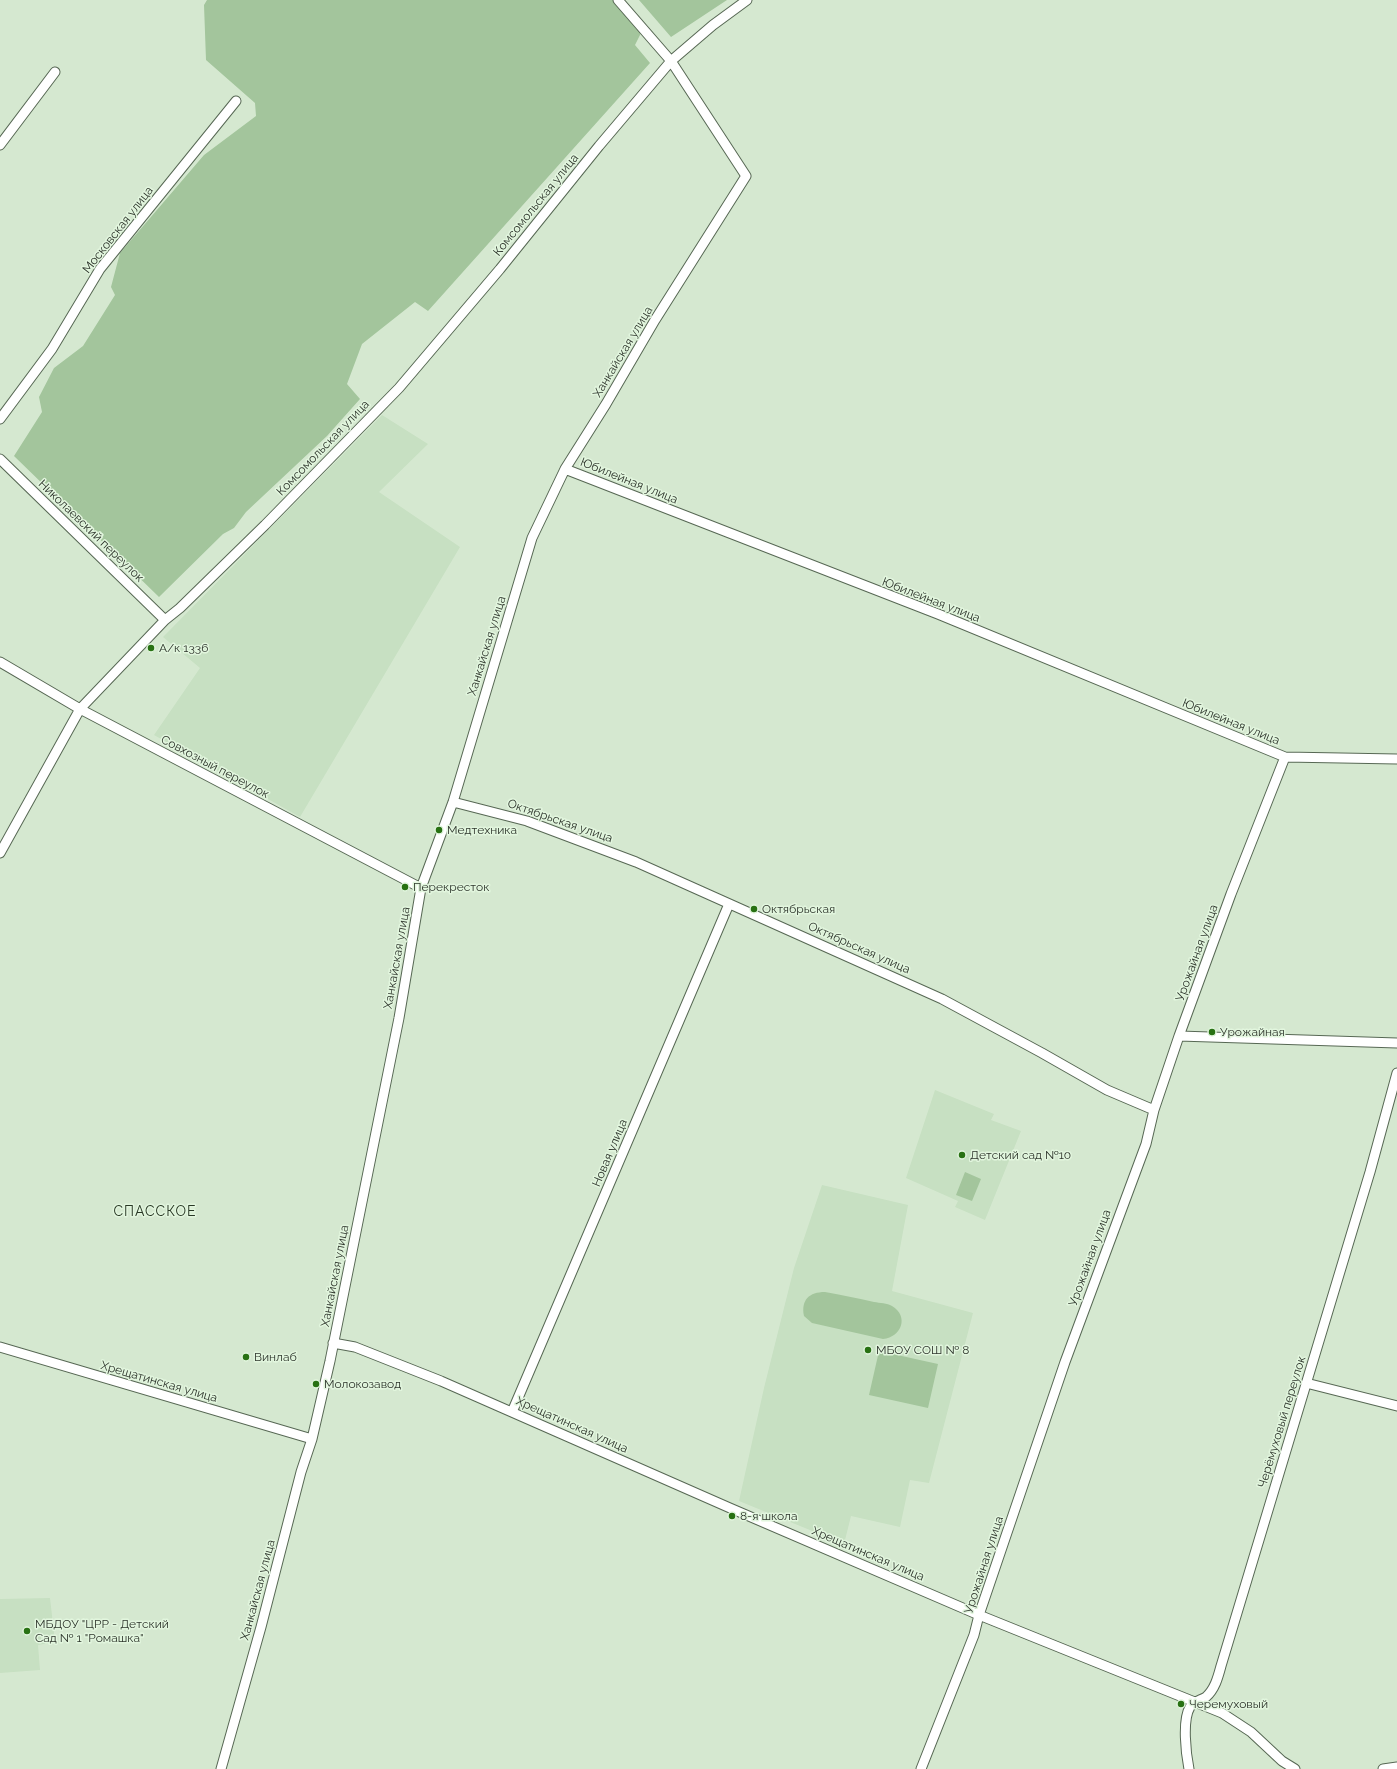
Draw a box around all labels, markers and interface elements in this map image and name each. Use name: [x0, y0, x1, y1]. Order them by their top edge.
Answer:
street label: Комсомольская улица: [490, 151, 582, 259]
street label: Московская улица: [80, 184, 156, 276]
street label: Ханкайская улица: [590, 304, 656, 400]
street label: Комсомольская улица: [274, 397, 372, 499]
street label: Юбилейная улица: [578, 455, 680, 507]
street label: Николаевский переулок: [35, 477, 147, 585]
street label: Юбилейная улица: [880, 575, 982, 625]
street label: Ханкайская улица: [465, 594, 509, 698]
place label: А/к 1336: [159, 641, 209, 655]
marker: А/к 1336: [146, 643, 156, 653]
street label: Юбилейная улица: [1180, 696, 1282, 748]
street label: Совхозный переулок: [158, 732, 272, 802]
street label: Октябрьская улица: [506, 796, 614, 846]
place label: Медтехника: [447, 823, 517, 837]
marker: Медтехника: [434, 825, 444, 835]
place label: Перекресток: [413, 880, 489, 894]
marker: Перекресток: [400, 882, 410, 892]
place label: Октябрьская: [762, 902, 835, 916]
street label: Урожайная улица: [1173, 903, 1221, 1003]
marker: Октябрьская: [749, 904, 759, 914]
street label: Ханкайская улица: [381, 906, 413, 1010]
street label: Октябрьская улица: [806, 919, 912, 977]
place label: Урожайная: [1220, 1025, 1285, 1039]
marker: Урожайная: [1207, 1027, 1217, 1037]
street label: Новая улица: [589, 1117, 631, 1189]
place label: Детский сад №10: [970, 1148, 1071, 1162]
marker: Детский сад №10: [957, 1150, 967, 1160]
district label: СПАССКОЕ: [113, 1204, 197, 1220]
street label: Урожайная улица: [1066, 1208, 1114, 1308]
street label: Ханкайская улица: [318, 1224, 352, 1328]
place label: МБОУ СОШ № 8: [876, 1343, 969, 1357]
marker: МБОУ СОШ № 8: [863, 1345, 873, 1355]
place label: Винлаб: [254, 1350, 297, 1364]
marker: Винлаб: [241, 1352, 251, 1362]
street label: Черёмуховый переулок: [1255, 1354, 1309, 1490]
street label: Хрещатинская улица: [99, 1358, 219, 1406]
place label: Молокозавод: [324, 1377, 401, 1391]
marker: Молокозавод: [311, 1379, 321, 1389]
street label: Хрещатинская улица: [514, 1394, 630, 1456]
place label: 8-я школа: [740, 1509, 797, 1523]
marker: 8-я школа: [727, 1511, 737, 1521]
street label: Урожайная улица: [961, 1514, 1007, 1616]
street label: Хрещатинская улица: [810, 1524, 926, 1584]
street label: Ханкайская улица: [238, 1538, 278, 1642]
place label: МБДОУ "ЦРР - Детский Сад № 1 "Ромашка": [35, 1617, 169, 1645]
marker: МБДОУ "ЦРР - Детский Сад № 1 "Ромашка": [22, 1626, 32, 1636]
place label: Черемуховый: [1189, 1697, 1268, 1711]
marker: Черемуховый: [1176, 1699, 1186, 1709]

